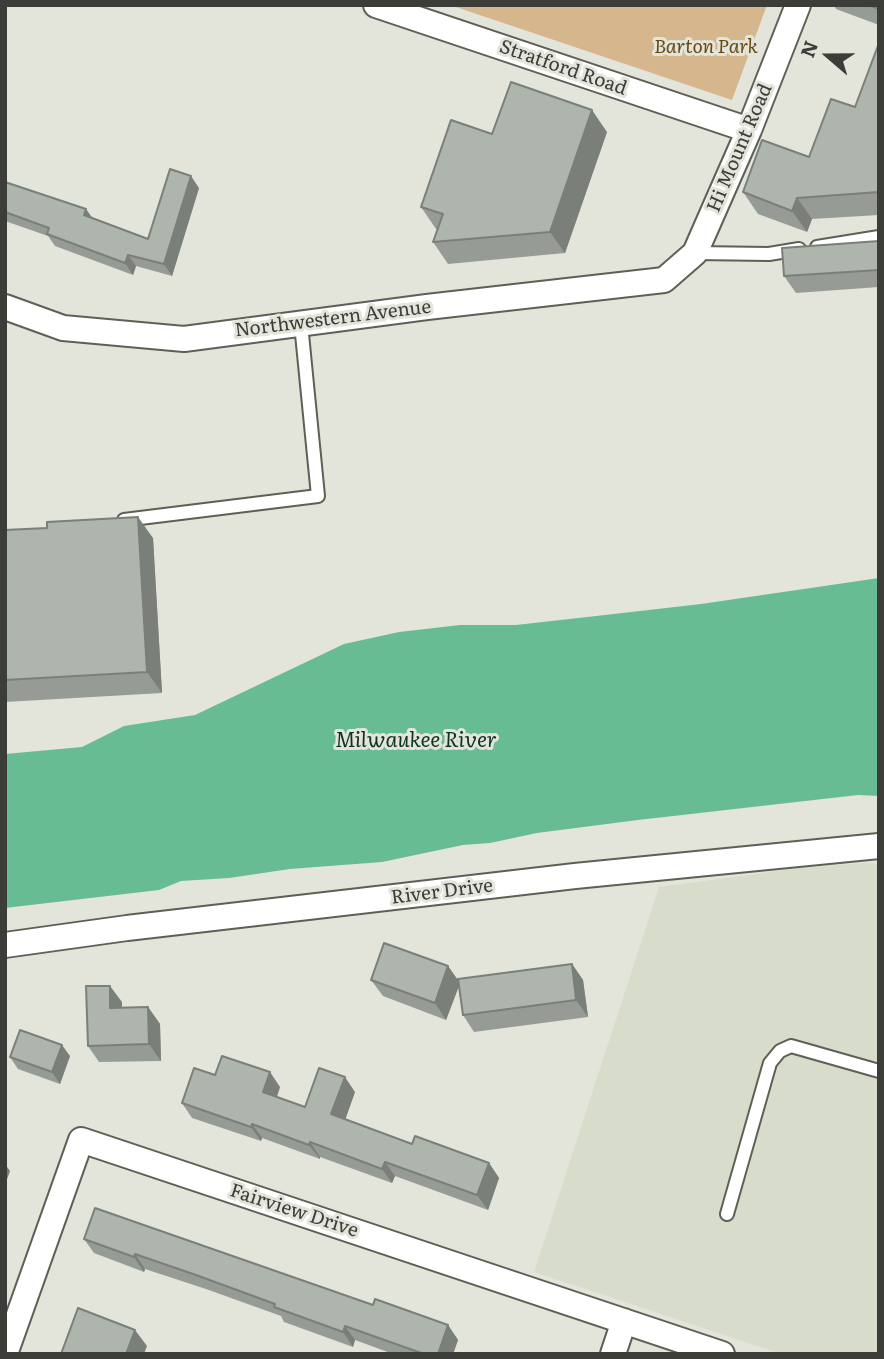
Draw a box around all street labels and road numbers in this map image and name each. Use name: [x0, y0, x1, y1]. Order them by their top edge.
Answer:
street label: Stratford Road: [496, 36, 630, 100]
street label: Hi Mount Road: [703, 80, 777, 216]
street label: Northwestern Avenue: [233, 296, 433, 342]
street label: River Drive: [390, 874, 494, 910]
street label: Fairview Drive: [227, 1179, 361, 1243]

